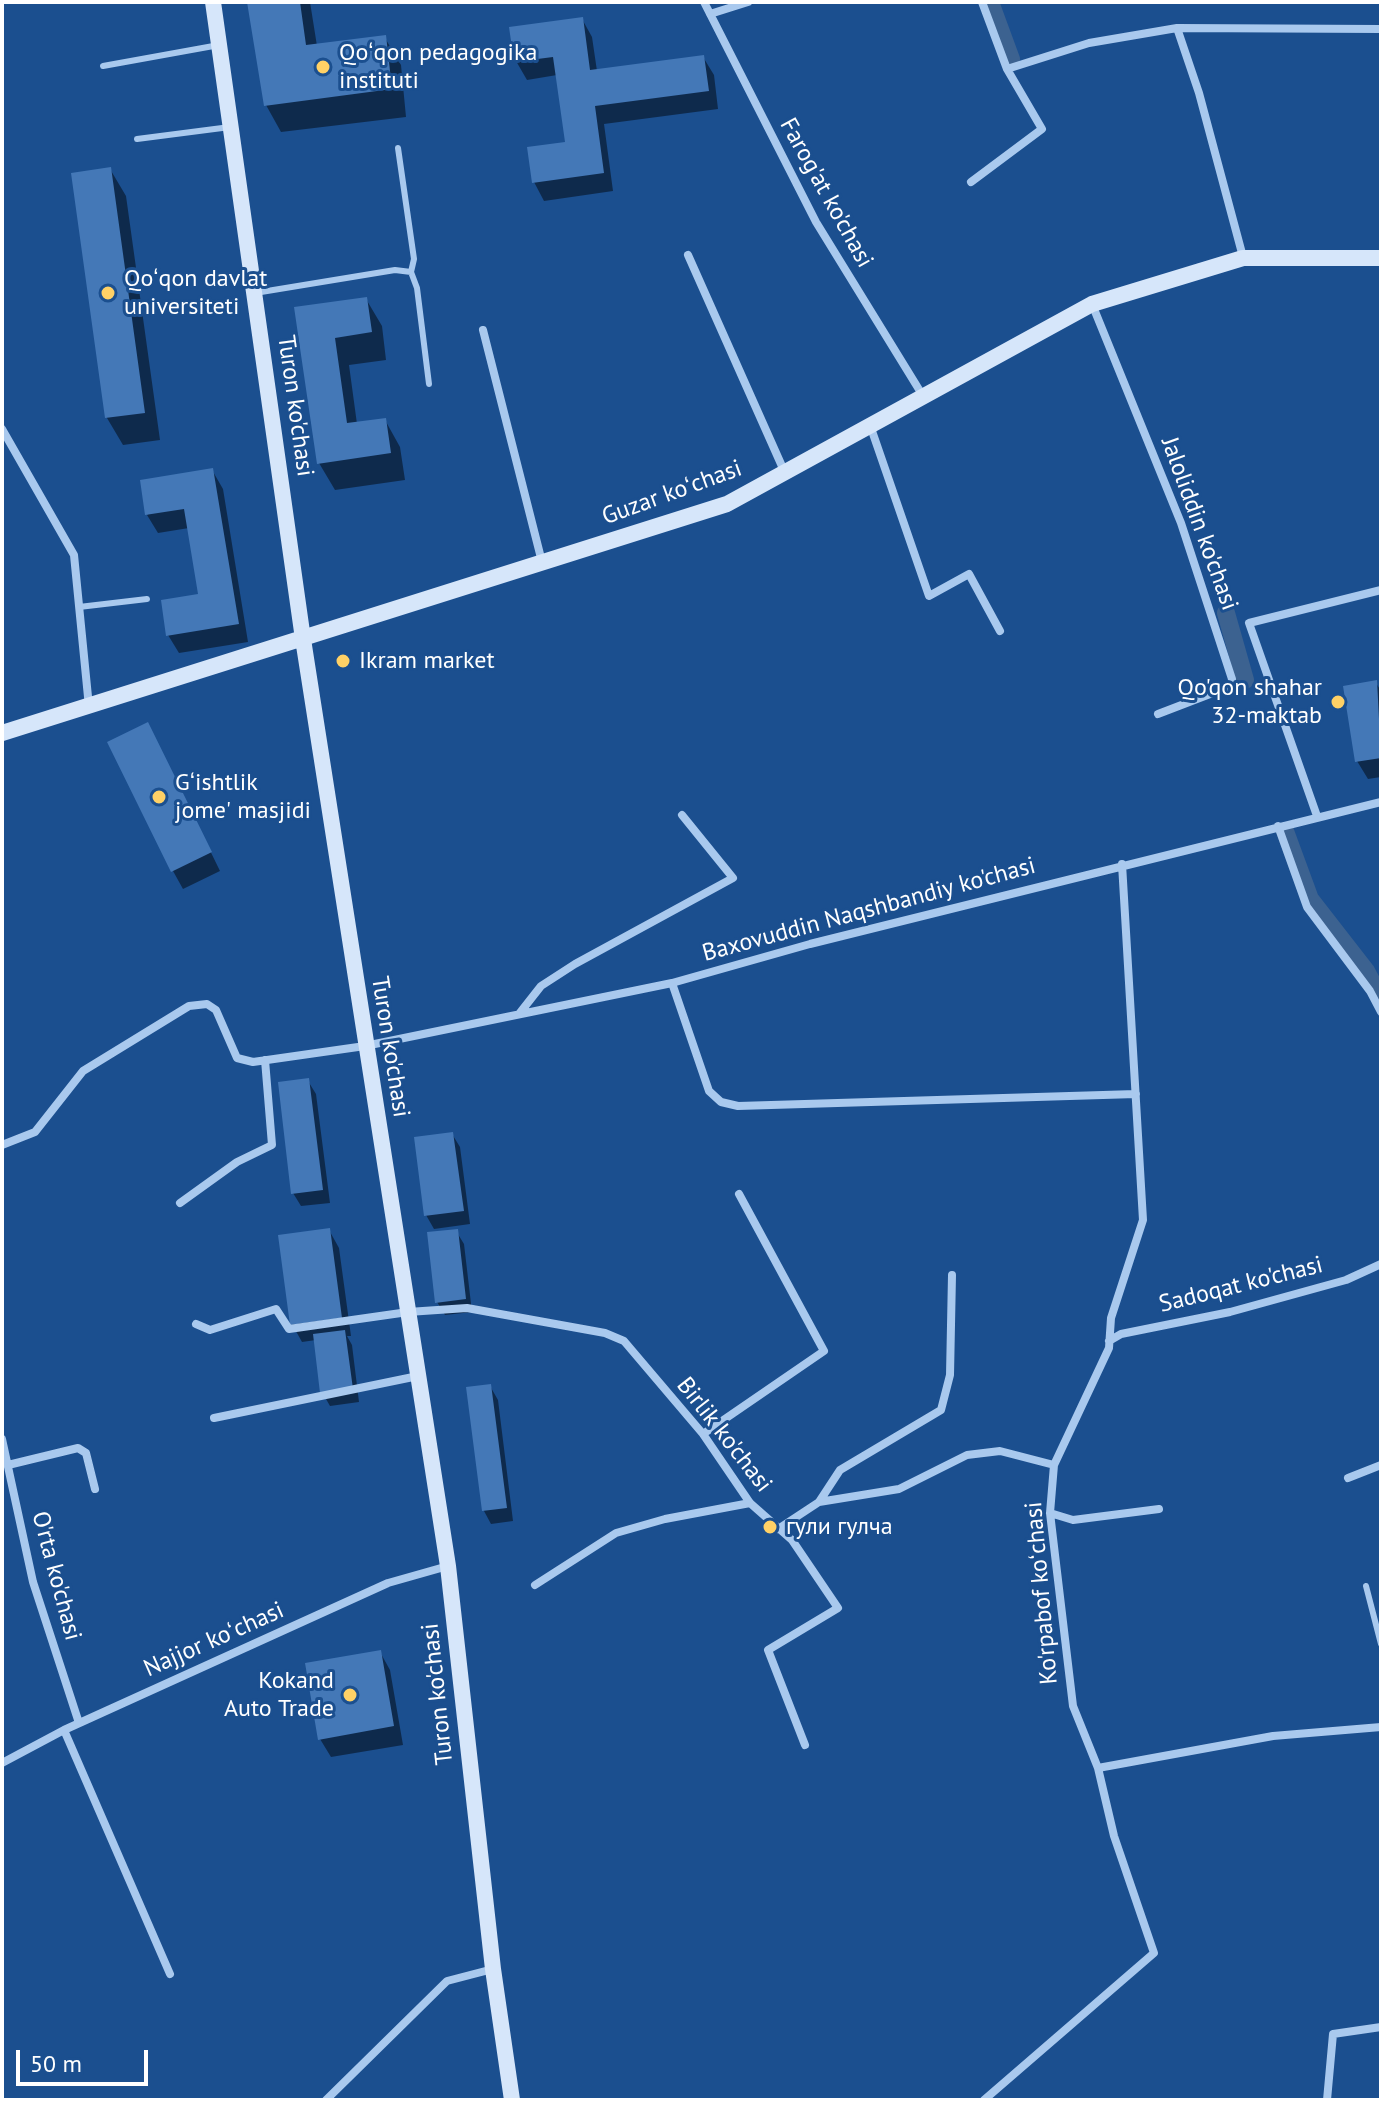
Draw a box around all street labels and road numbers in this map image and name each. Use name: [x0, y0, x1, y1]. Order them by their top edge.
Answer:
street label: Farog'at ko'chasi: [773, 113, 879, 273]
street label: Turon ko'chasi: [271, 334, 319, 478]
street label: Jaloliddin ko'chasi: [1154, 434, 1244, 614]
street label: Guzar koʻchasi: [598, 454, 746, 532]
street label: Baxovuddin Naqshbandiy ko'chasi: [699, 852, 1039, 968]
street label: Turon ko'chasi: [365, 974, 415, 1120]
street label: Sadoqat ko'chasi: [1156, 1251, 1326, 1319]
street label: Birlik ko'chasi: [670, 1372, 778, 1498]
street label: Ko'rpabof koʻchasi: [1020, 1500, 1064, 1686]
street label: O'rta ko'chasi: [25, 1508, 87, 1644]
street label: Najjor koʻchasi: [140, 1596, 288, 1684]
street label: Turon ko'chasi: [416, 1622, 460, 1766]

